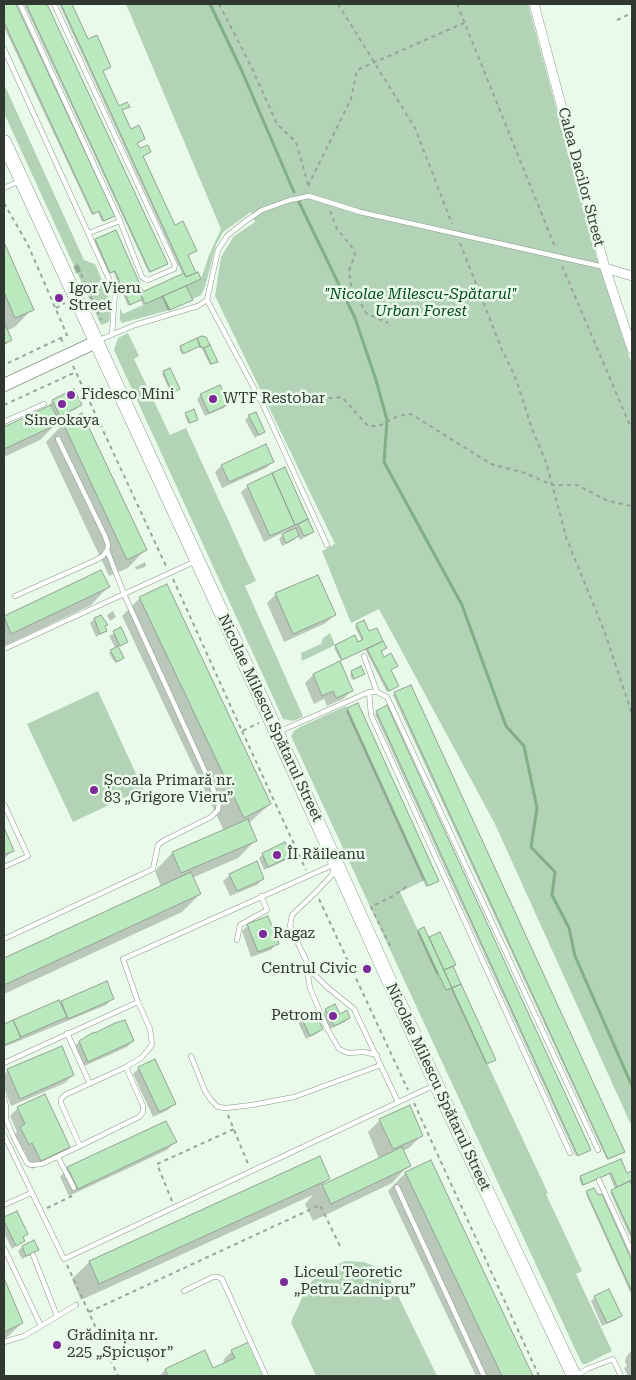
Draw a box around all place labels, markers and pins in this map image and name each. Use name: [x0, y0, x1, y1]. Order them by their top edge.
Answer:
place label: Igor Vieru Street: [69, 280, 141, 315]
marker: Igor Vieru Street: [53, 292, 65, 304]
place label: Fidesco Mini: [81, 386, 175, 404]
marker: Fidesco Mini: [65, 389, 77, 401]
place label: WTF Restobar: [223, 390, 325, 408]
marker: WTF Restobar: [207, 393, 219, 405]
marker: Sineokaya: [56, 398, 68, 410]
place label: Sineokaya: [25, 412, 99, 430]
place label: Școala Primară nr. 83 „Grigore Vieru”: [104, 772, 235, 807]
marker: Școala Primară nr. 83 „Grigore Vieru”: [88, 784, 100, 796]
place label: ÎI Răileanu: [287, 846, 365, 864]
marker: ÎI Răileanu: [271, 849, 283, 861]
place label: Ragaz: [273, 925, 315, 943]
marker: Ragaz: [257, 928, 269, 940]
place label: Centrul Civic: [261, 960, 357, 978]
marker: Centrul Civic: [361, 963, 373, 975]
place label: Petrom: [271, 1007, 323, 1025]
marker: Petrom: [327, 1010, 339, 1022]
place label: Liceul Teoretic „Petru Zadnipru”: [294, 1264, 416, 1299]
marker: Liceul Teoretic „Petru Zadnipru”: [278, 1276, 290, 1288]
place label: Grădinița nr. 225 „Spicușor”: [67, 1327, 173, 1362]
marker: Grădinița nr. 225 „Spicușor”: [51, 1339, 63, 1351]

